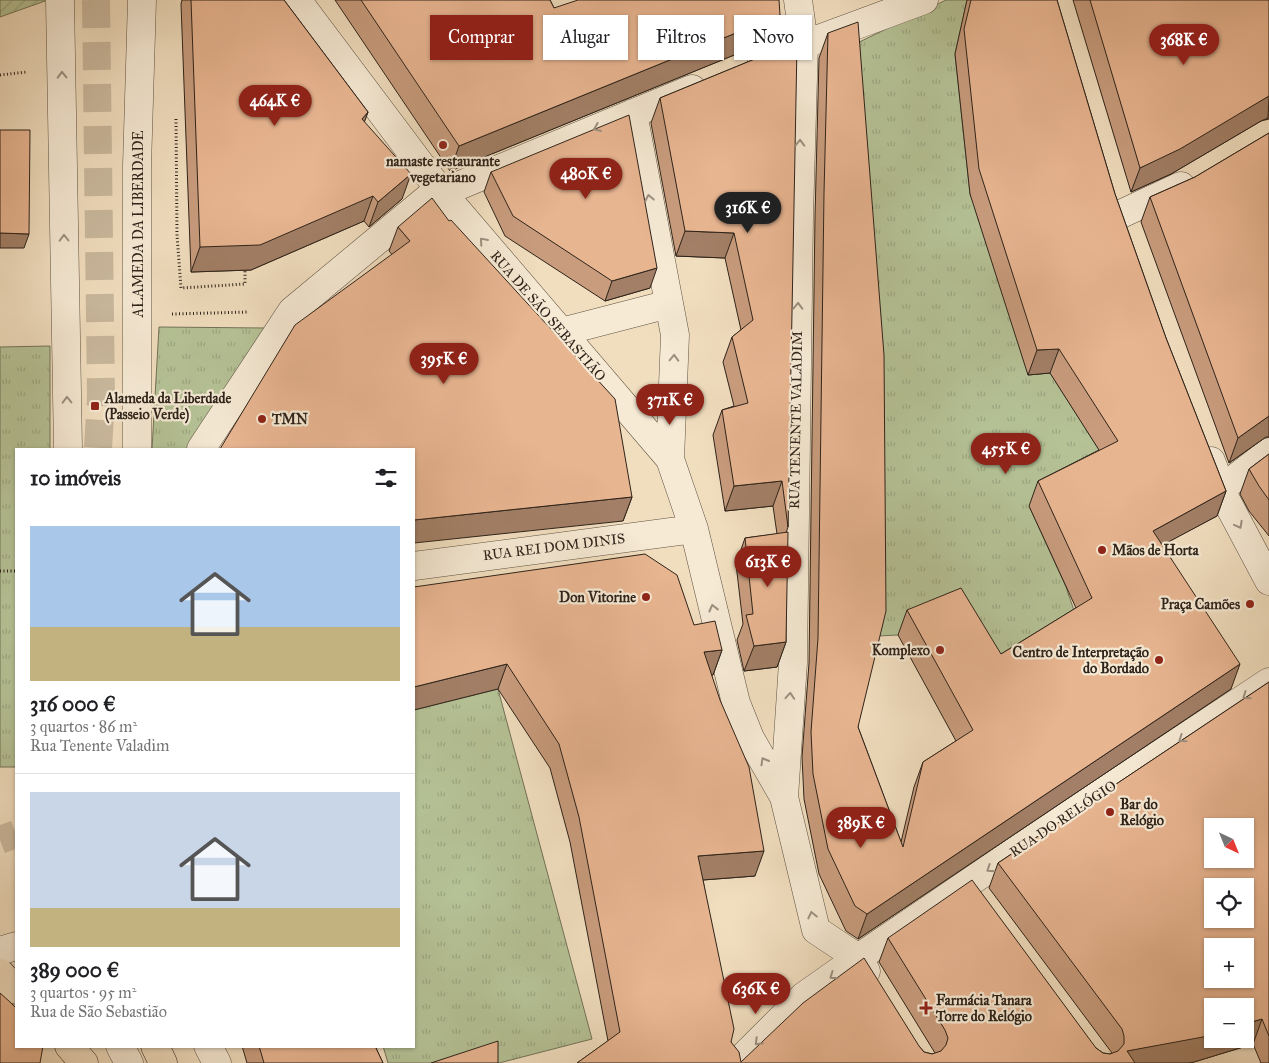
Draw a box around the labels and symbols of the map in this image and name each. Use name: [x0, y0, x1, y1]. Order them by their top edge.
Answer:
pin: 368K €: [1143, 23, 1225, 66]
one-way arrow: [56, 71, 67, 79]
pin: 464K €: [234, 84, 316, 127]
one-way arrow: [593, 122, 602, 132]
street label: ALAMEDA DA LIBERDADE: [130, 130, 147, 319]
marker: namaste restaurante vegetariano: [437, 139, 449, 151]
one-way arrow: [795, 139, 805, 147]
place label: namaste restaurante vegetariano: [386, 153, 500, 187]
pin: 480K €: [545, 158, 627, 200]
pin: 316K €: [707, 192, 789, 234]
one-way arrow: [644, 193, 655, 202]
one-way arrow: [59, 233, 70, 241]
one-way arrow: [480, 237, 489, 246]
street label: RUA DE SÃO SEBASTIÃO: [487, 247, 610, 385]
one-way arrow: [792, 302, 803, 310]
street label: RUA TENENTE VALADIM: [786, 331, 806, 509]
pin: 395K €: [403, 342, 485, 385]
one-way arrow: [669, 354, 680, 362]
pin: 371K €: [629, 384, 711, 426]
place label: Alameda da Liberdade (Passeio Verde): [104, 390, 232, 424]
one-way arrow: [62, 396, 72, 404]
marker: Alameda da Liberdade (Passeio Verde): [89, 400, 101, 412]
place label: TMN: [271, 411, 308, 428]
marker: TMN: [256, 413, 268, 425]
pin: 455K €: [965, 432, 1047, 475]
one-way arrow: [1233, 520, 1243, 529]
street label: RUA REI DOM DINIS: [482, 530, 626, 564]
place label: Mãos de Horta: [1112, 542, 1200, 559]
marker: Mãos de Horta: [1096, 544, 1108, 556]
pin: 613K €: [727, 546, 809, 588]
place label: Don Vitorine: [559, 589, 636, 606]
marker: Don Vitorine: [640, 591, 652, 603]
place label: Praça Camões: [1161, 596, 1240, 614]
marker: Praça Camões: [1244, 598, 1256, 610]
one-way arrow: [708, 603, 719, 612]
place label: Komplexo: [872, 642, 930, 660]
marker: Komplexo: [934, 644, 946, 656]
place label: Centro de Interpretação do Bordado: [1013, 644, 1149, 677]
marker: Centro de Interpretação do Bordado: [1153, 654, 1165, 666]
one-way arrow: [1242, 690, 1251, 699]
one-way arrow: [785, 692, 796, 700]
one-way arrow: [1179, 733, 1188, 742]
one-way arrow: [760, 758, 770, 767]
street label: RUA DO RELÓGIO: [1005, 775, 1119, 861]
place label: Bar do Relógio: [1120, 796, 1164, 830]
pin: 389K €: [820, 806, 902, 849]
marker: Bar do Relógio: [1104, 806, 1116, 818]
north arrow: [1204, 818, 1254, 868]
one-way arrow: [986, 863, 995, 872]
one-way arrow: [807, 911, 818, 920]
one-way arrow: [829, 970, 839, 979]
pin: 636K €: [715, 972, 797, 1015]
place label: Farmácia Tanara Torre do Relógio: [935, 992, 1033, 1026]
marker: Farmácia Tanara Torre do Relógio: [920, 1002, 932, 1014]
one-way arrow: [755, 1036, 764, 1045]

